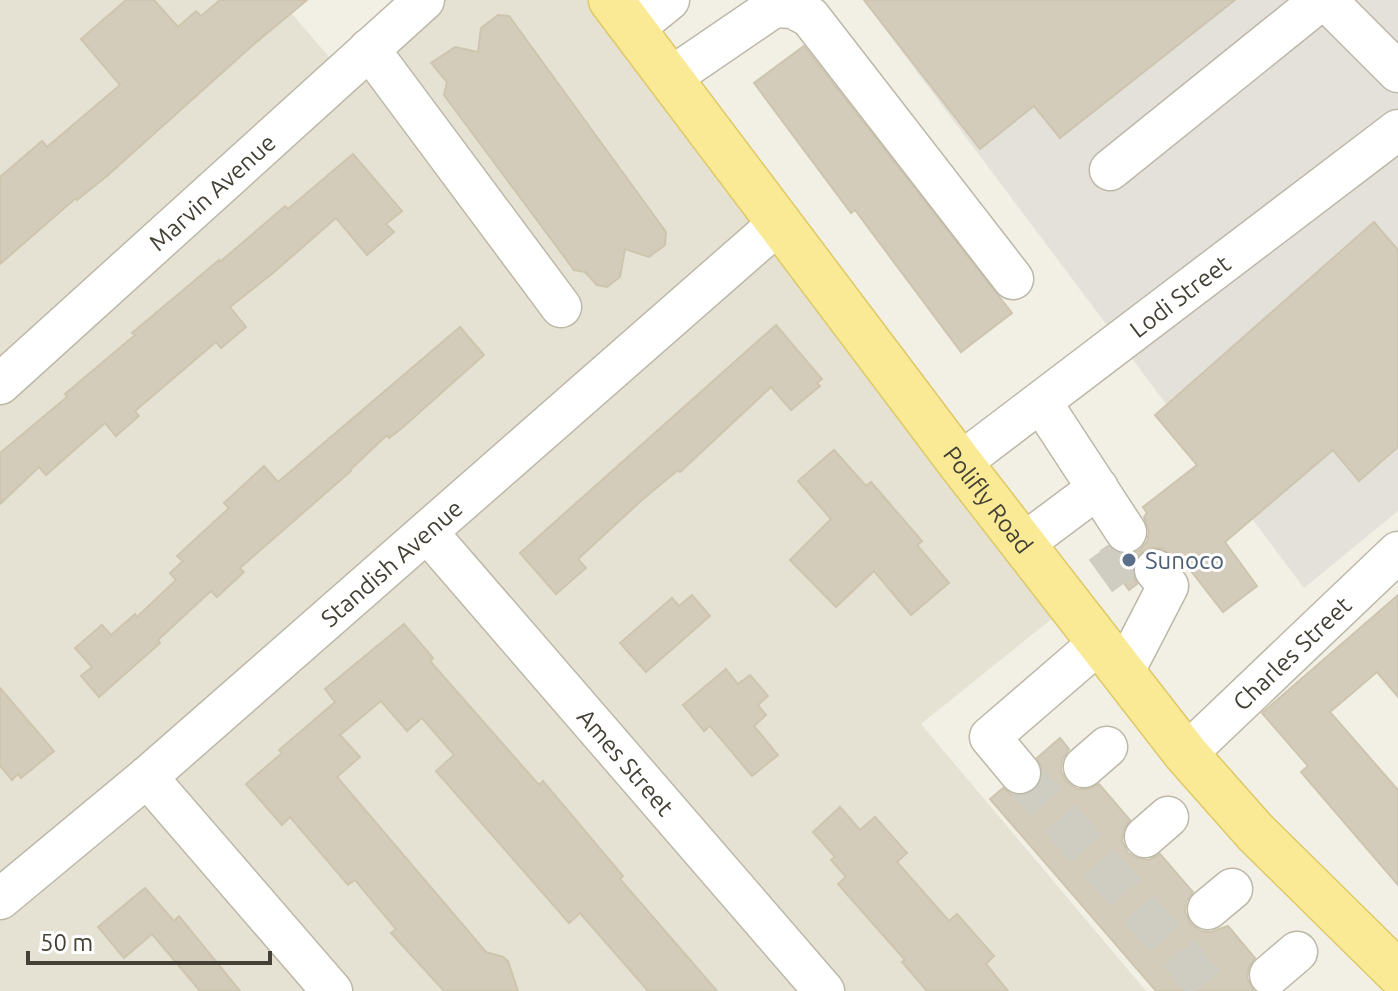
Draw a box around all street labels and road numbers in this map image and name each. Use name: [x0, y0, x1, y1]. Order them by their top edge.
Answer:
street label: Marvin Avenue: [143, 128, 281, 256]
street label: Lodi Street: [1124, 249, 1236, 343]
street label: Polifly Road: [938, 441, 1038, 558]
street label: Standish Avenue: [315, 494, 467, 632]
street label: Charles Street: [1227, 591, 1357, 716]
street label: Ames Street: [572, 703, 680, 821]

